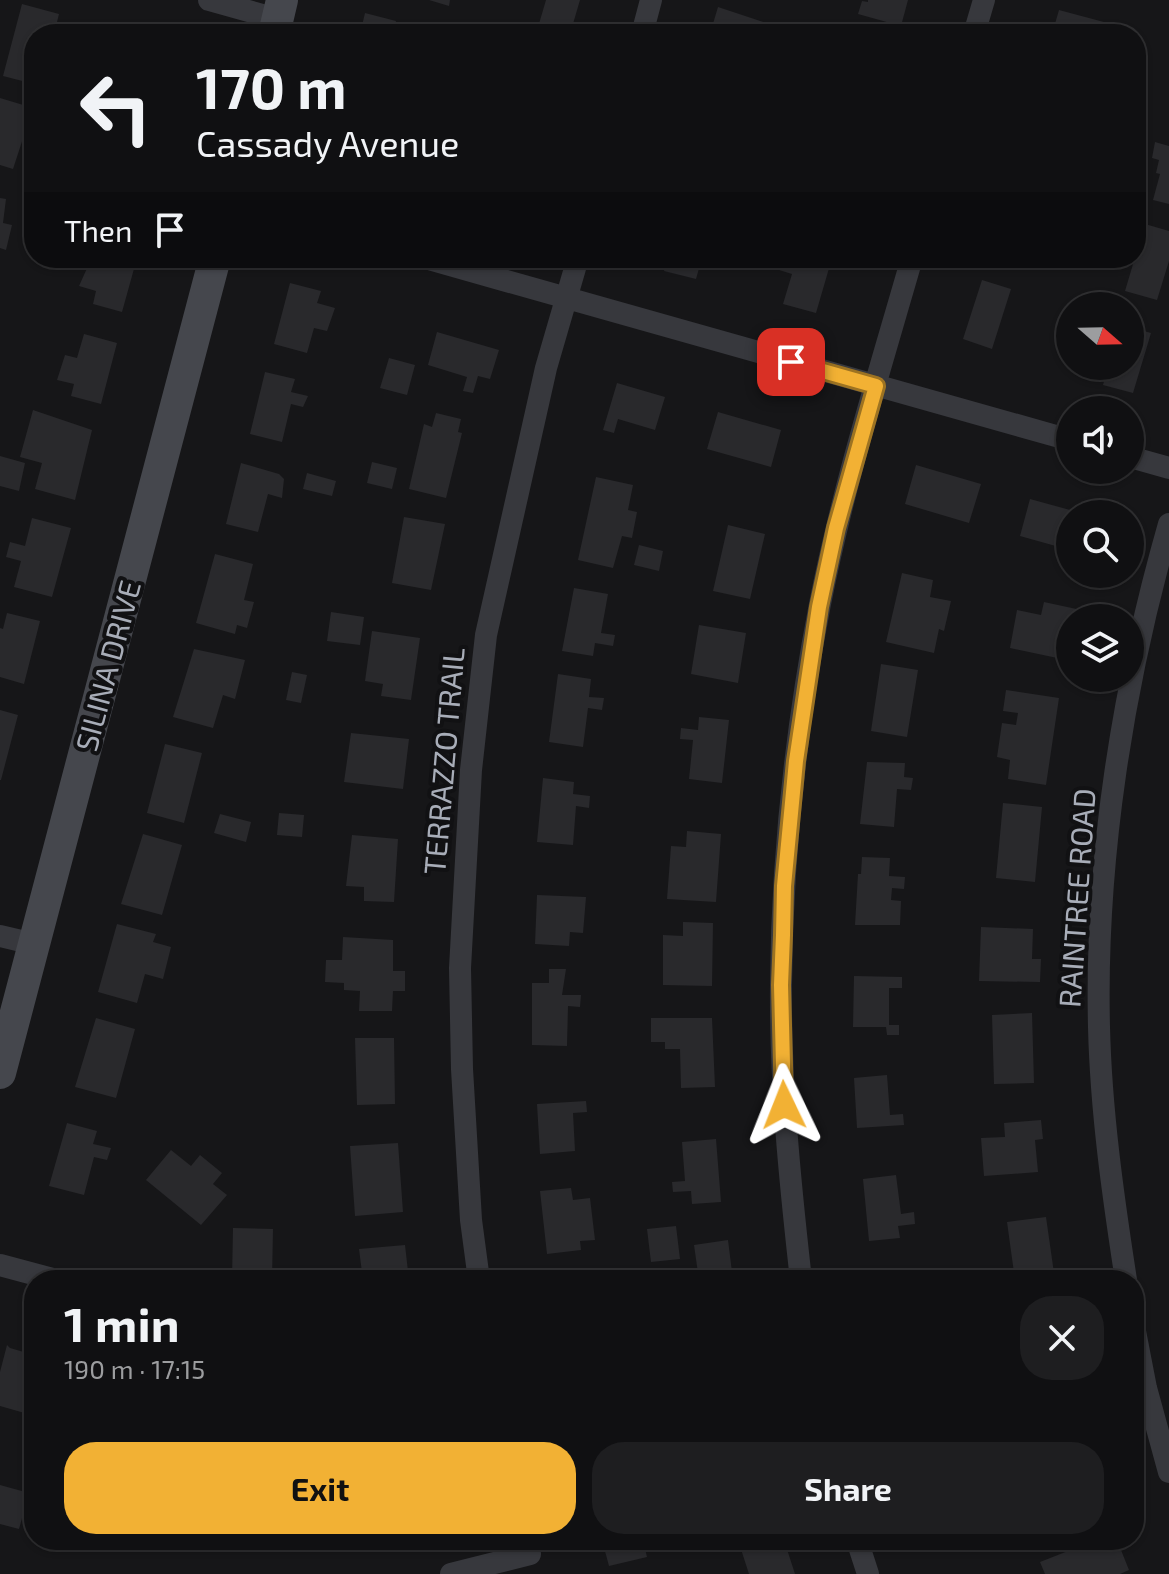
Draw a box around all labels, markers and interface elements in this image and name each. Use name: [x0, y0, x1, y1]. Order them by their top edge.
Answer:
text: 170 m: [196, 53, 347, 120]
icon: left: [64, 56, 168, 160]
text: Cassady Avenue: [196, 121, 459, 164]
icon: arrive: [148, 208, 192, 252]
text: Then: [64, 212, 132, 248]
north arrow: [1056, 292, 1144, 380]
map controls: [1056, 292, 1144, 692]
pin: [757, 328, 825, 396]
icon: arrive: [769, 340, 813, 384]
button: sound: [1056, 396, 1144, 484]
button: search: [1056, 500, 1144, 588]
street label: SILINA DRIVE: [67, 576, 147, 755]
button: layers: [1056, 604, 1144, 692]
street label: TERRAZZO TRAIL: [415, 646, 471, 876]
street label: RAINTREE ROAD: [1050, 787, 1102, 1009]
position arrow: [742, 1063, 826, 1147]
text: 1 min: [64, 1294, 180, 1352]
button: close: [1020, 1296, 1104, 1380]
text: 190 m · 17:15: [64, 1353, 205, 1384]
button: Exit: [64, 1442, 576, 1534]
button: Share: [592, 1442, 1104, 1534]

